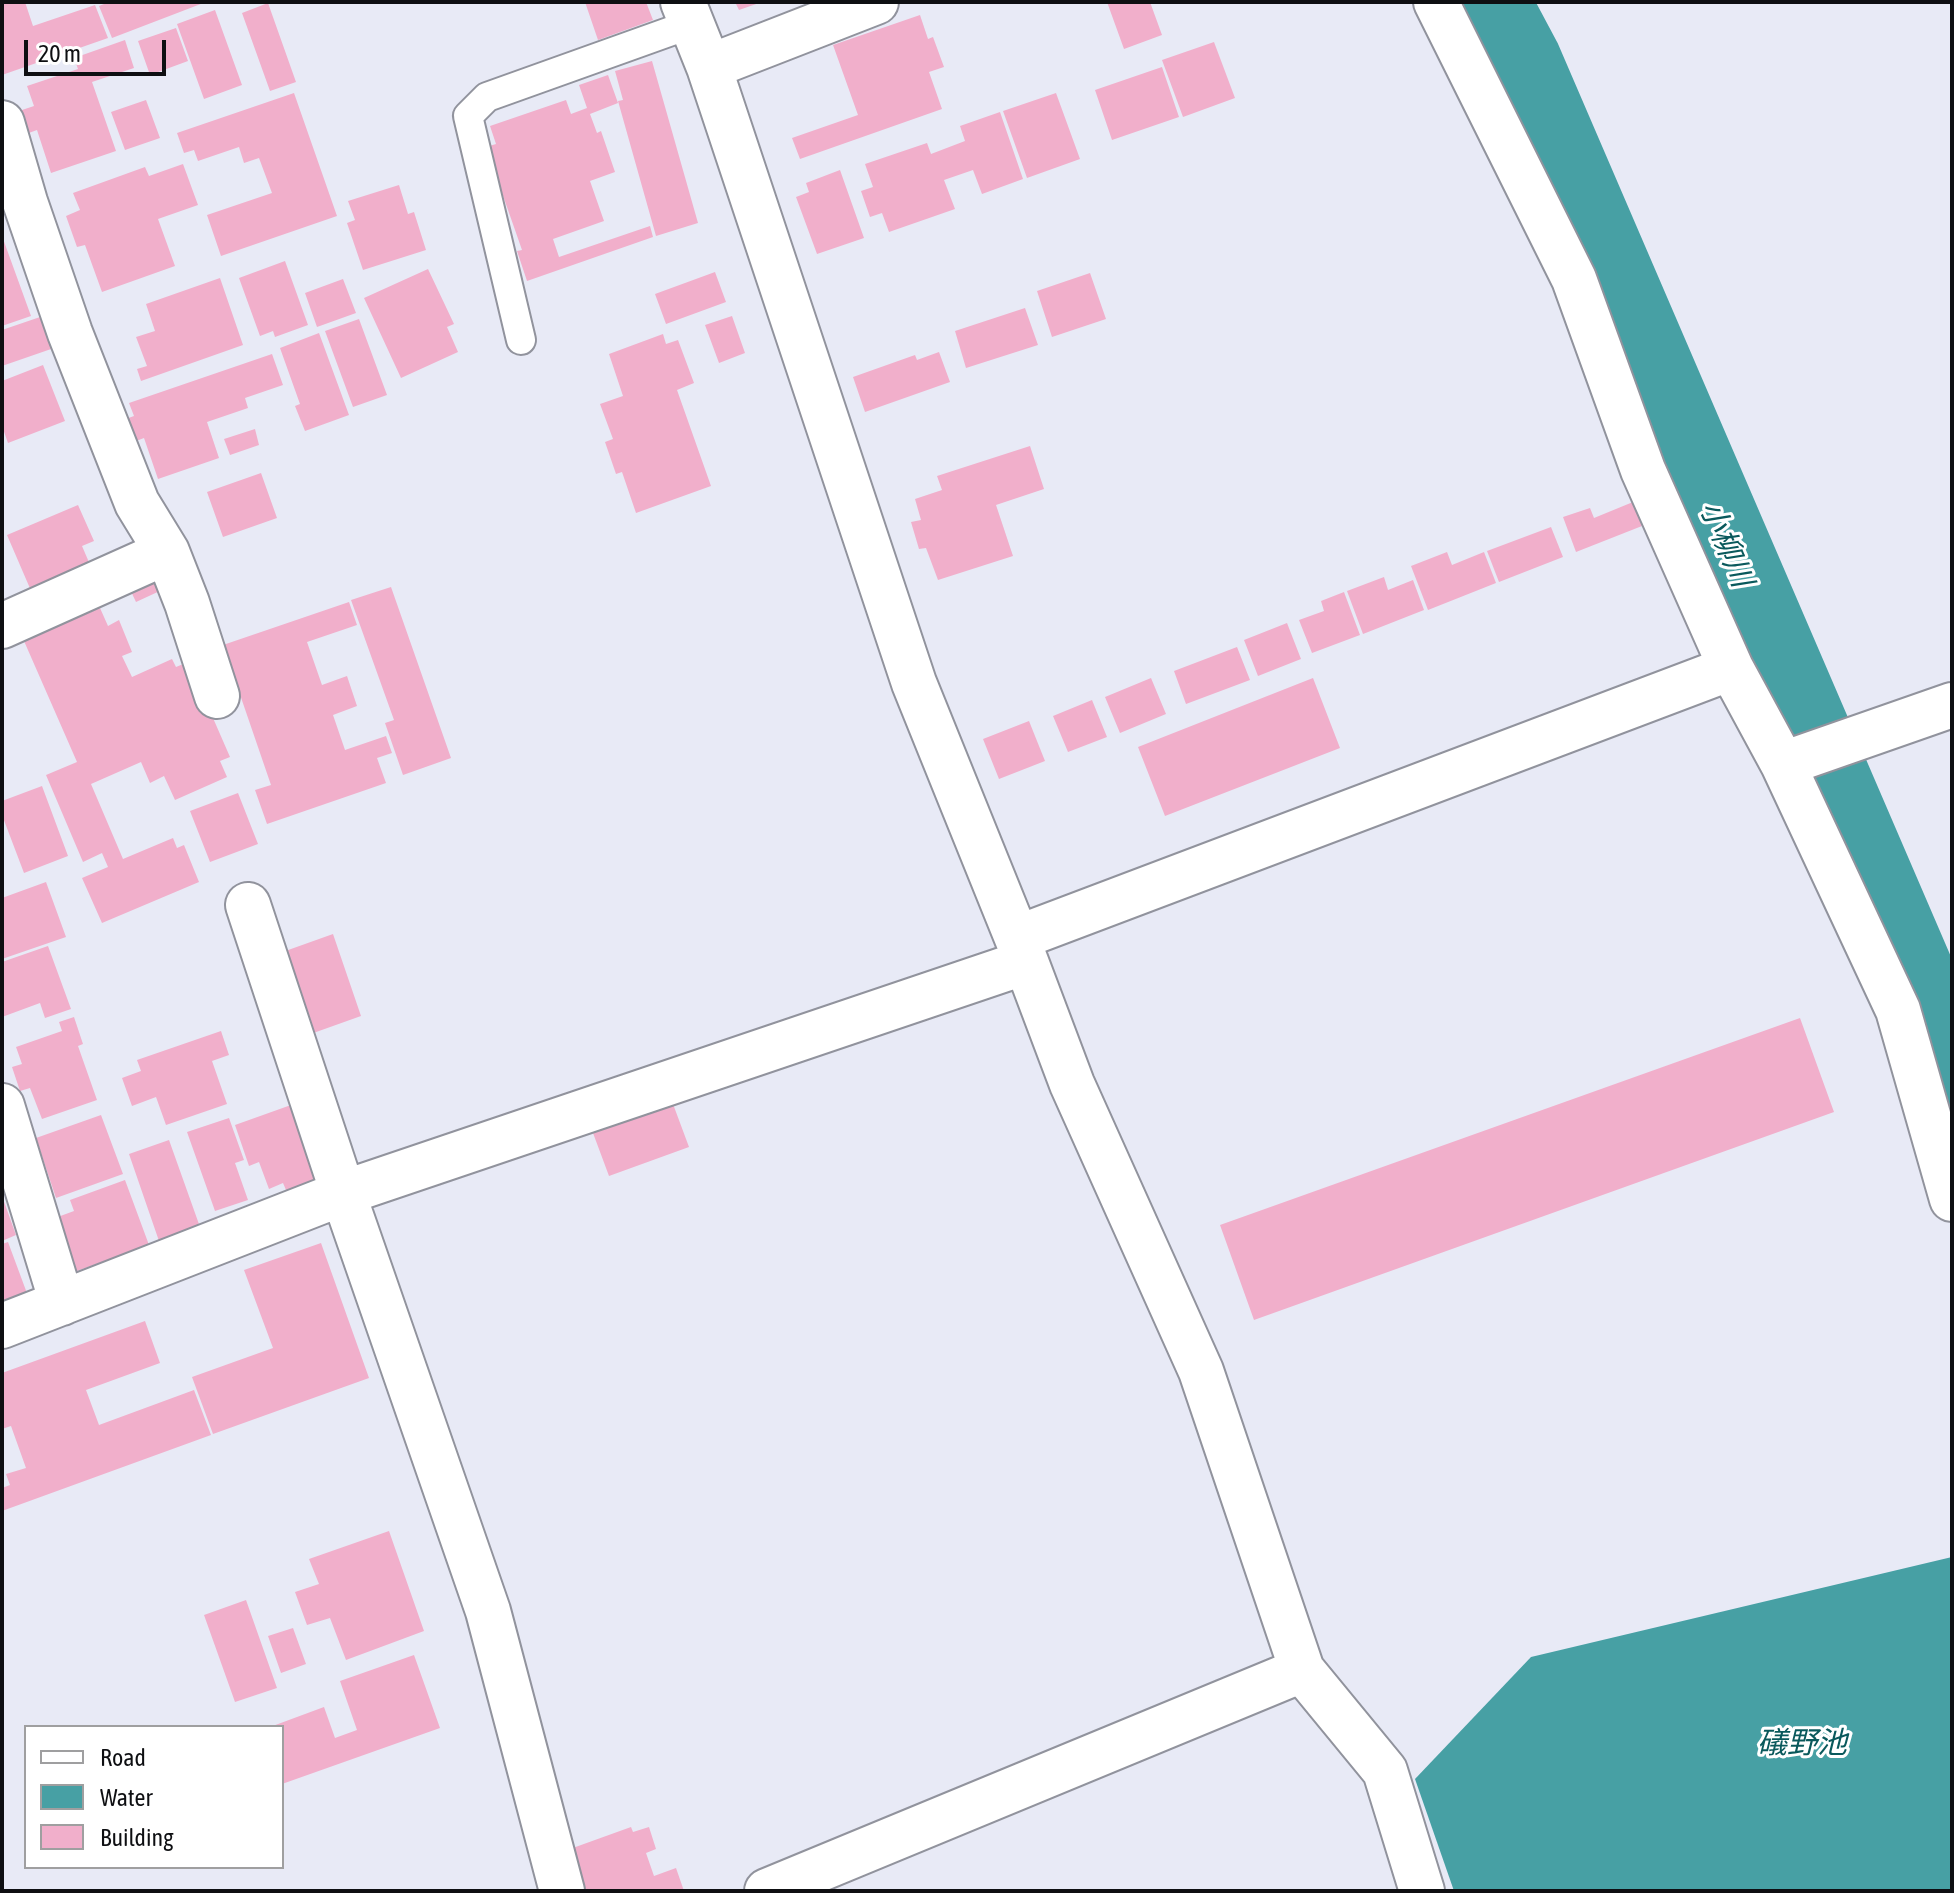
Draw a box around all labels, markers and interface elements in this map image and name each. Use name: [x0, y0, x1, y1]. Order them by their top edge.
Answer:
scale bar: [28, 24, 170, 74]
text: 20 m: [38, 40, 81, 67]
water label: 小柳川: [1692, 496, 1760, 592]
legend: [24, 1725, 284, 1869]
water label: 礒野池: [1757, 1726, 1847, 1762]
text: Road: [100, 1744, 146, 1771]
text: Water: [100, 1784, 153, 1811]
text: Building: [100, 1824, 173, 1851]

